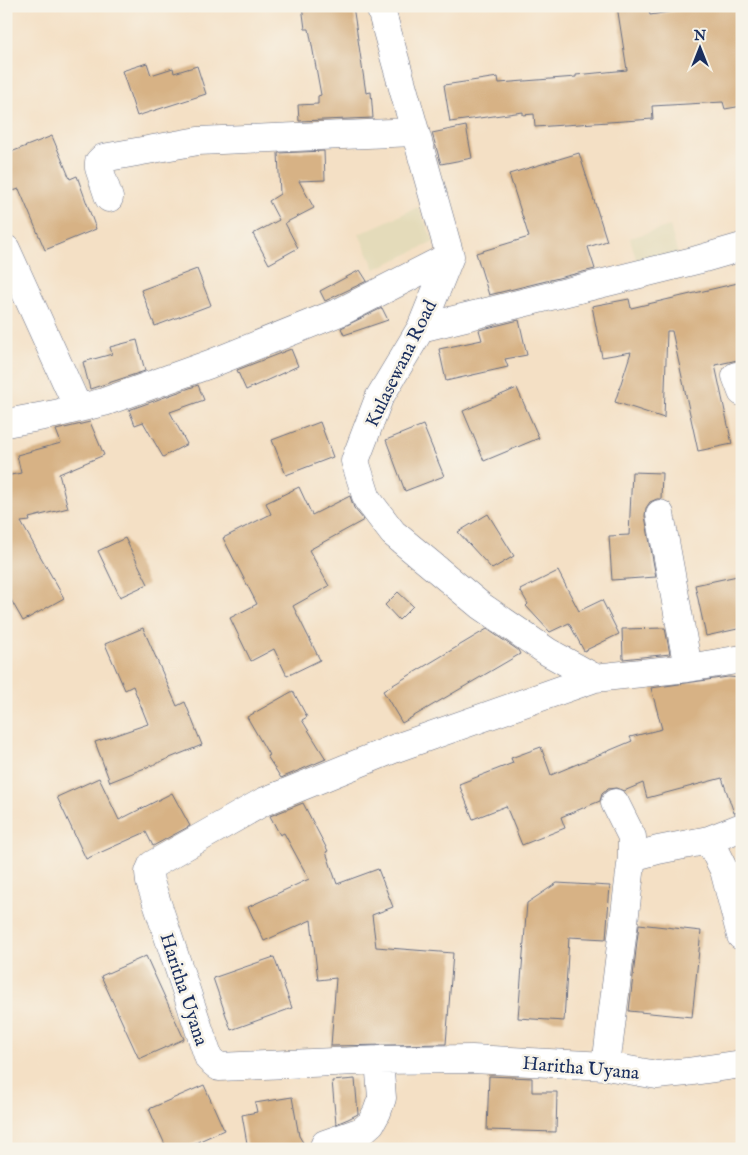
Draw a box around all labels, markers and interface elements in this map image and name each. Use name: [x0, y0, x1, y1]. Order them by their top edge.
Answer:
north arrow: [676, 22, 726, 72]
text: N: [693, 27, 706, 45]
street label: Kulasewana Road: [361, 296, 443, 431]
street label: Haritha Uyana: [154, 930, 213, 1050]
street label: Haritha Uyana: [521, 1052, 641, 1086]

